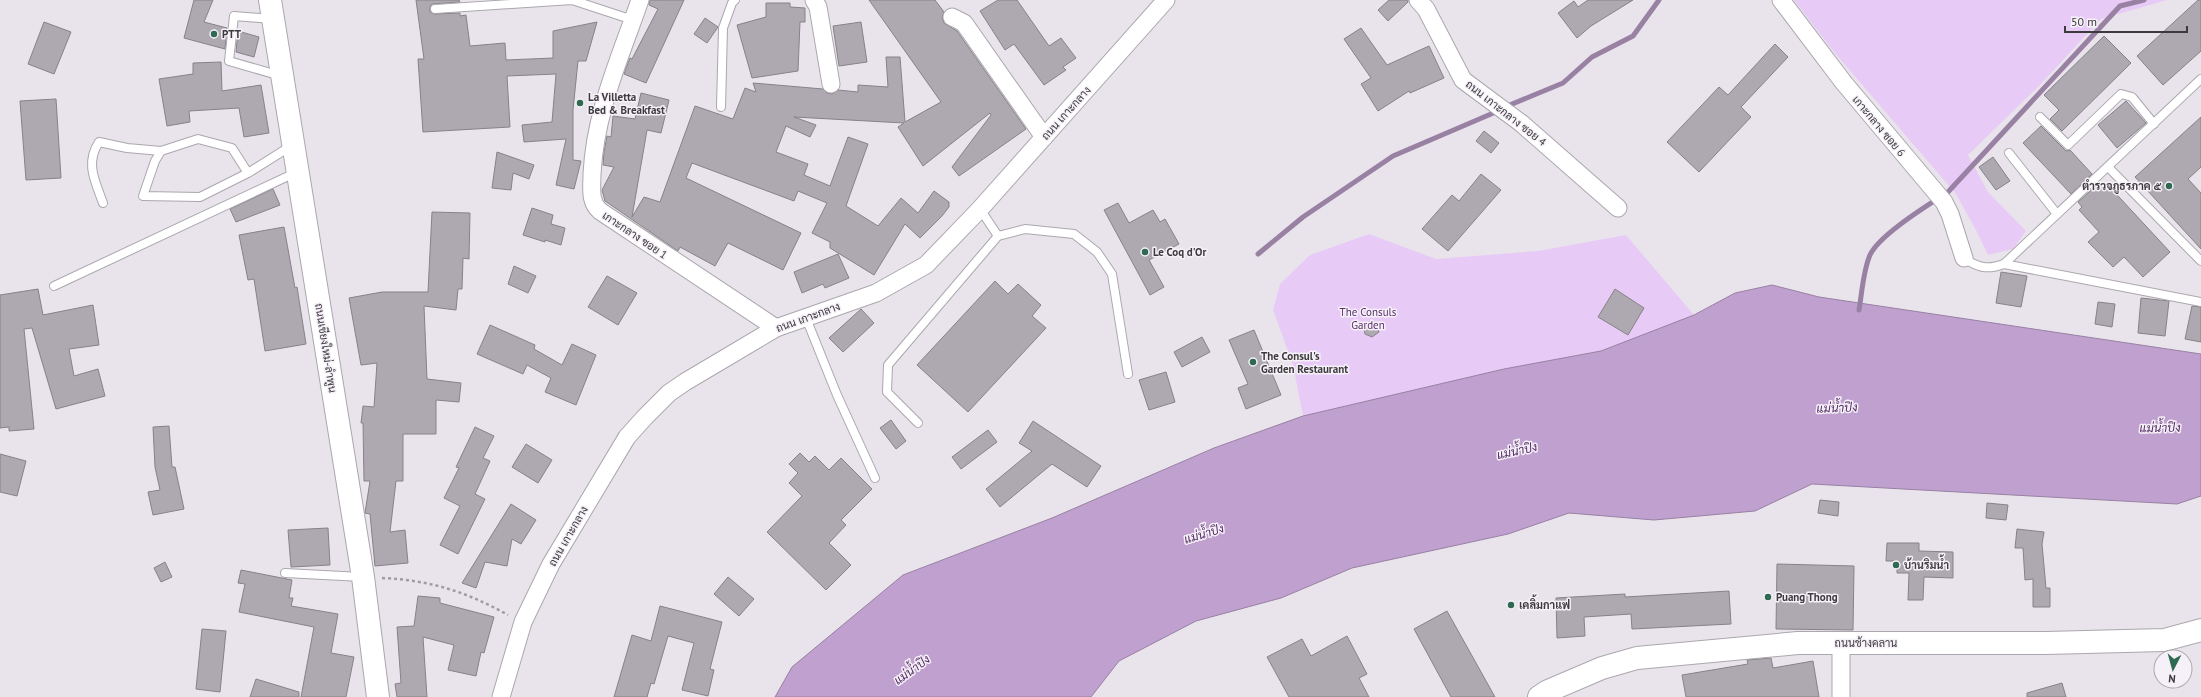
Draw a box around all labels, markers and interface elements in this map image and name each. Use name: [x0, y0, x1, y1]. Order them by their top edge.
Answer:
scale bar: [2065, 8, 2187, 34]
text: 50 m: [2071, 14, 2097, 29]
place label: PTT: [222, 27, 242, 41]
marker: PTT: [209, 29, 219, 39]
street label: ถนน เกาะกลาง ซอย 4: [1463, 77, 1549, 149]
street label: ถนน เกาะกลาง: [1038, 83, 1094, 143]
place label: La Villetta Bed & Breakfast: [588, 90, 665, 117]
street label: เกาะกลาง ซอย 6: [1849, 93, 1909, 159]
marker: La Villetta Bed & Breakfast: [575, 98, 585, 108]
place label: ตำรวจภูธรภาค ๕: [2082, 179, 2161, 194]
marker: ตำรวจภูธรภาค ๕: [2164, 181, 2174, 191]
street label: เกาะกลาง ซอย 1: [600, 208, 670, 262]
place label: Le Coq d'Or: [1153, 245, 1206, 259]
marker: Le Coq d'Or: [1140, 247, 1150, 257]
street label: ถนน เกาะกลาง: [774, 299, 842, 335]
street label: ถนนเชียงใหม่-ลำพูน: [311, 302, 341, 394]
park label: The Consuls Garden: [1340, 305, 1397, 332]
place label: The Consul's Garden Restaurant: [1261, 349, 1348, 376]
marker: The Consul's Garden Restaurant: [1248, 357, 1258, 367]
water label: แม่น้ำปิง: [1816, 396, 1858, 416]
water label: แม่น้ำปิง: [2139, 417, 2181, 435]
water label: แม่น้ำปิง: [1495, 436, 1539, 462]
street label: ถนน เกาะกลาง: [545, 503, 591, 569]
water label: แม่น้ำปิง: [1181, 517, 1226, 547]
place label: บ้านริมน้ำ: [1904, 554, 1949, 572]
marker: บ้านริมน้ำ: [1891, 560, 1901, 570]
place label: Puang Thong: [1776, 590, 1838, 604]
marker: Puang Thong: [1763, 592, 1773, 602]
place label: เคลิ้มกาแฟ: [1519, 594, 1570, 612]
marker: เคลิ้มกาแฟ: [1506, 600, 1516, 610]
street label: ถนนช้างคลาน: [1835, 636, 1897, 650]
water label: แม่น้ำปิง: [889, 649, 933, 688]
north arrow: [2153, 649, 2193, 689]
text: N: [2168, 672, 2176, 686]

